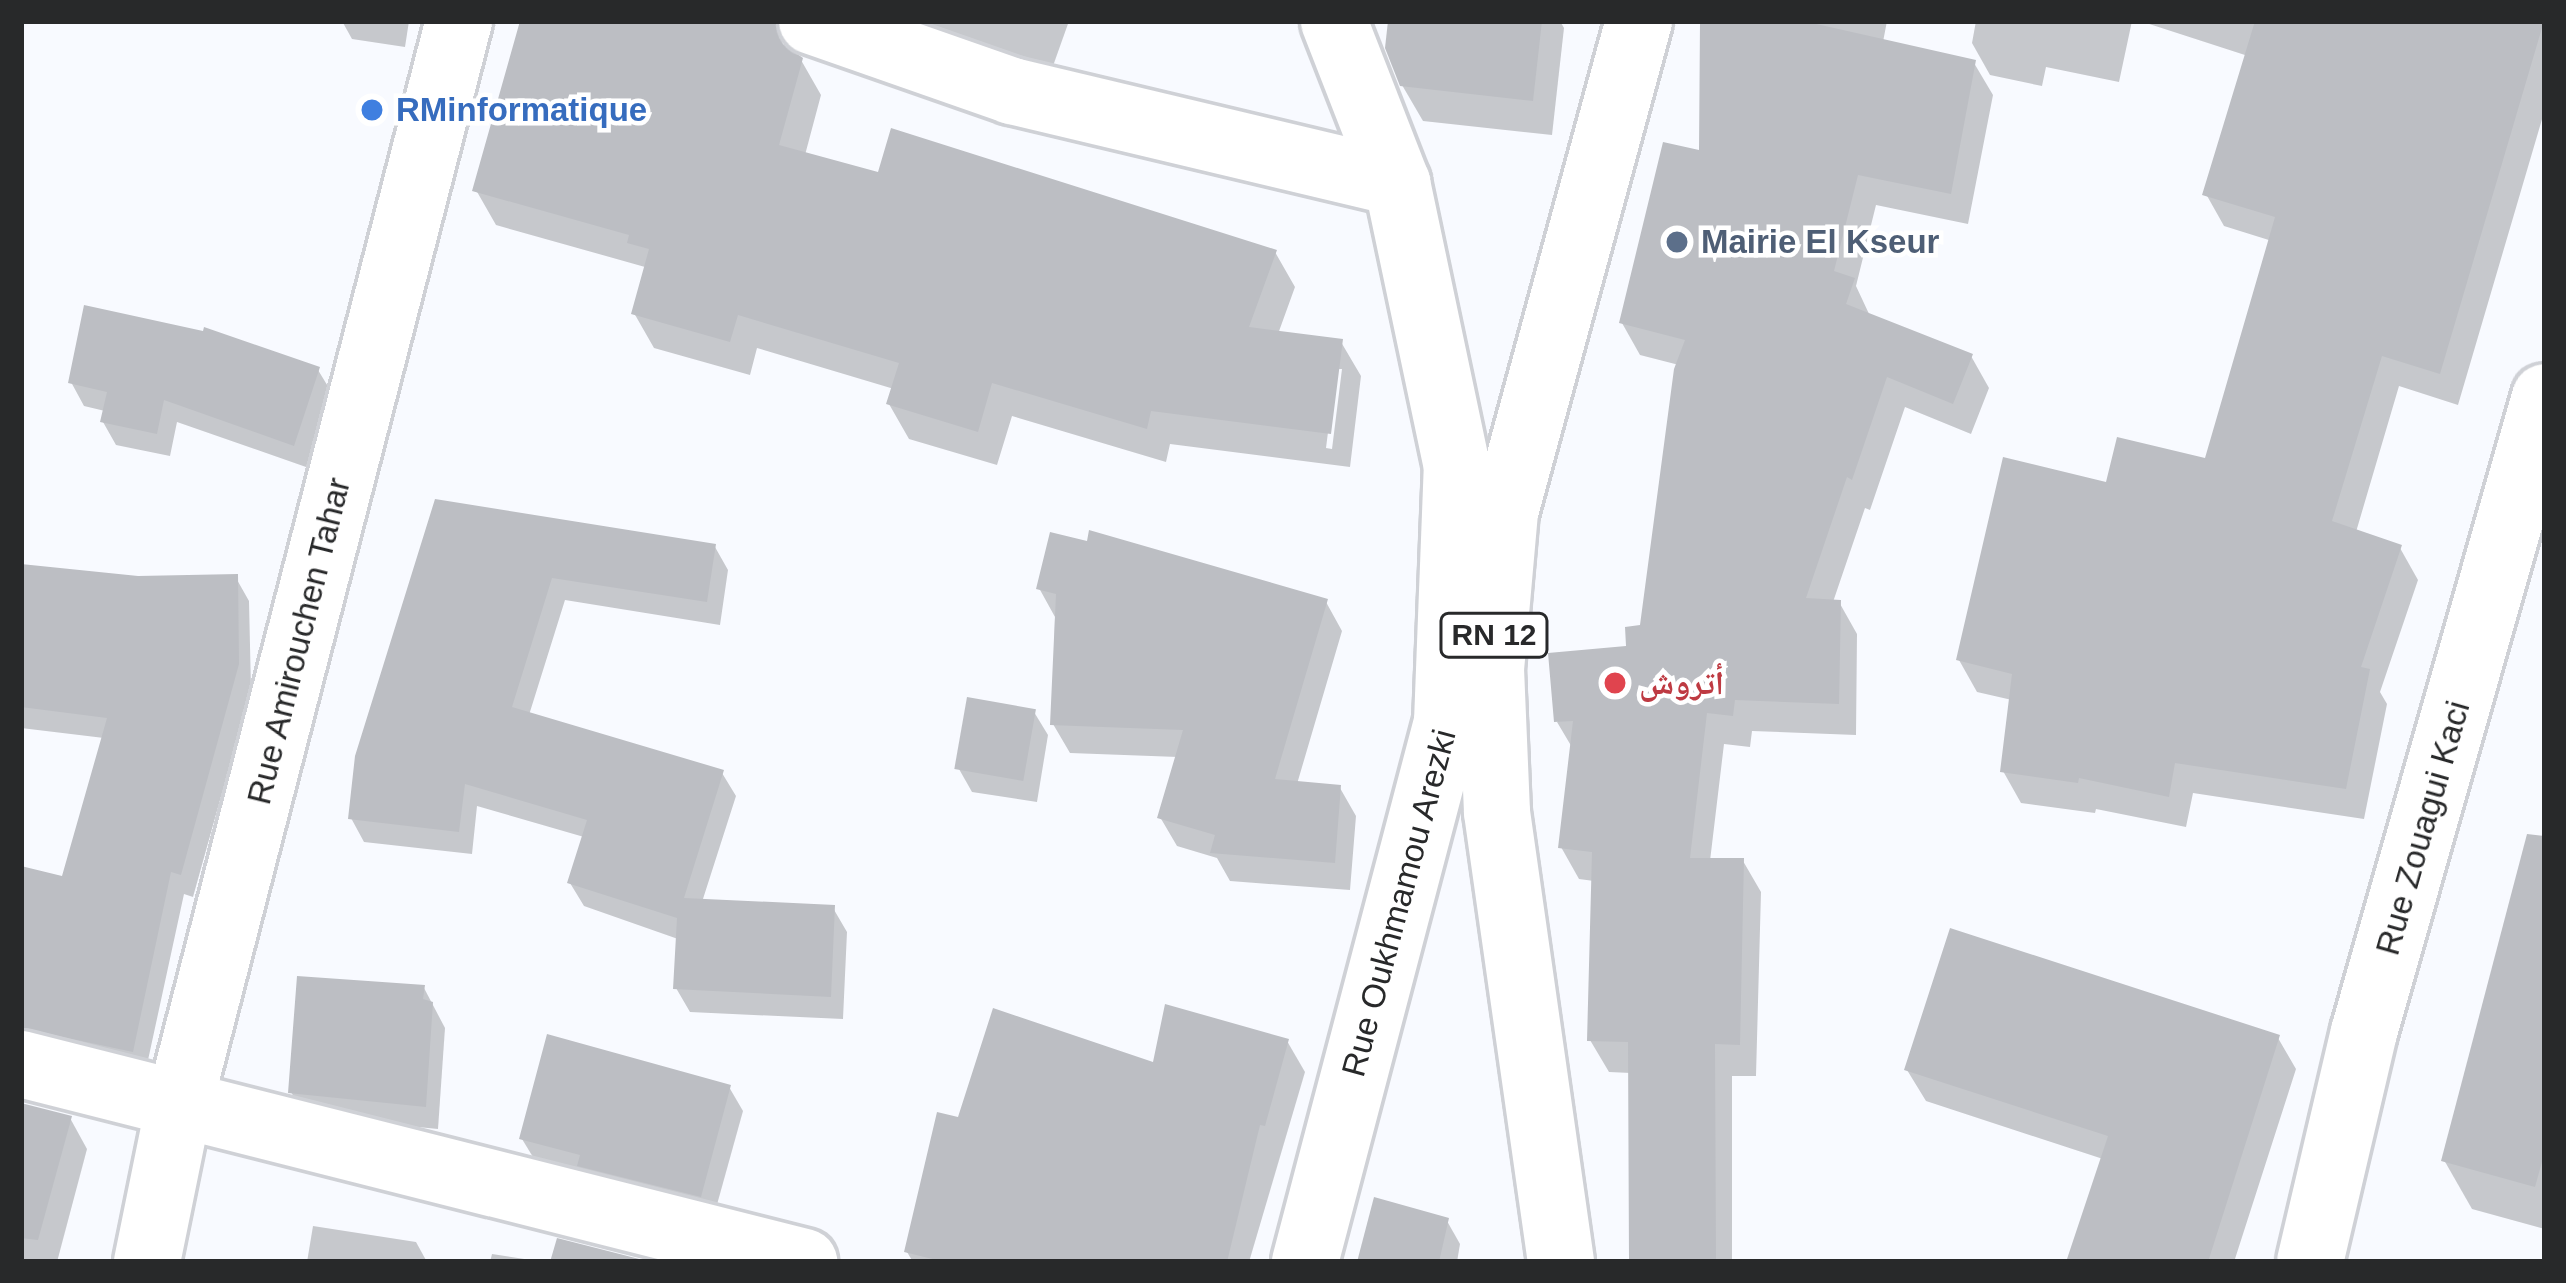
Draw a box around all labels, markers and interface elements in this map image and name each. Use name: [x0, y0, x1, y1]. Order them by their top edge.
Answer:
place label: RMinformatique: [396, 90, 647, 130]
marker: RMinformatique: [359, 97, 385, 123]
place label: Mairie El Kseur: [1701, 222, 1939, 262]
marker: Mairie El Kseur: [1664, 229, 1690, 255]
street label: Rue Amirouchen Tahar: [239, 472, 359, 810]
road number: RN 12: [1437, 611, 1551, 659]
place label: أتروش: [1639, 663, 1724, 703]
marker: أتروش: [1602, 670, 1628, 696]
street label: Rue Zouagui Kaci: [2368, 696, 2478, 960]
street label: Rue Oukhmamou Arezki: [1333, 724, 1465, 1082]

